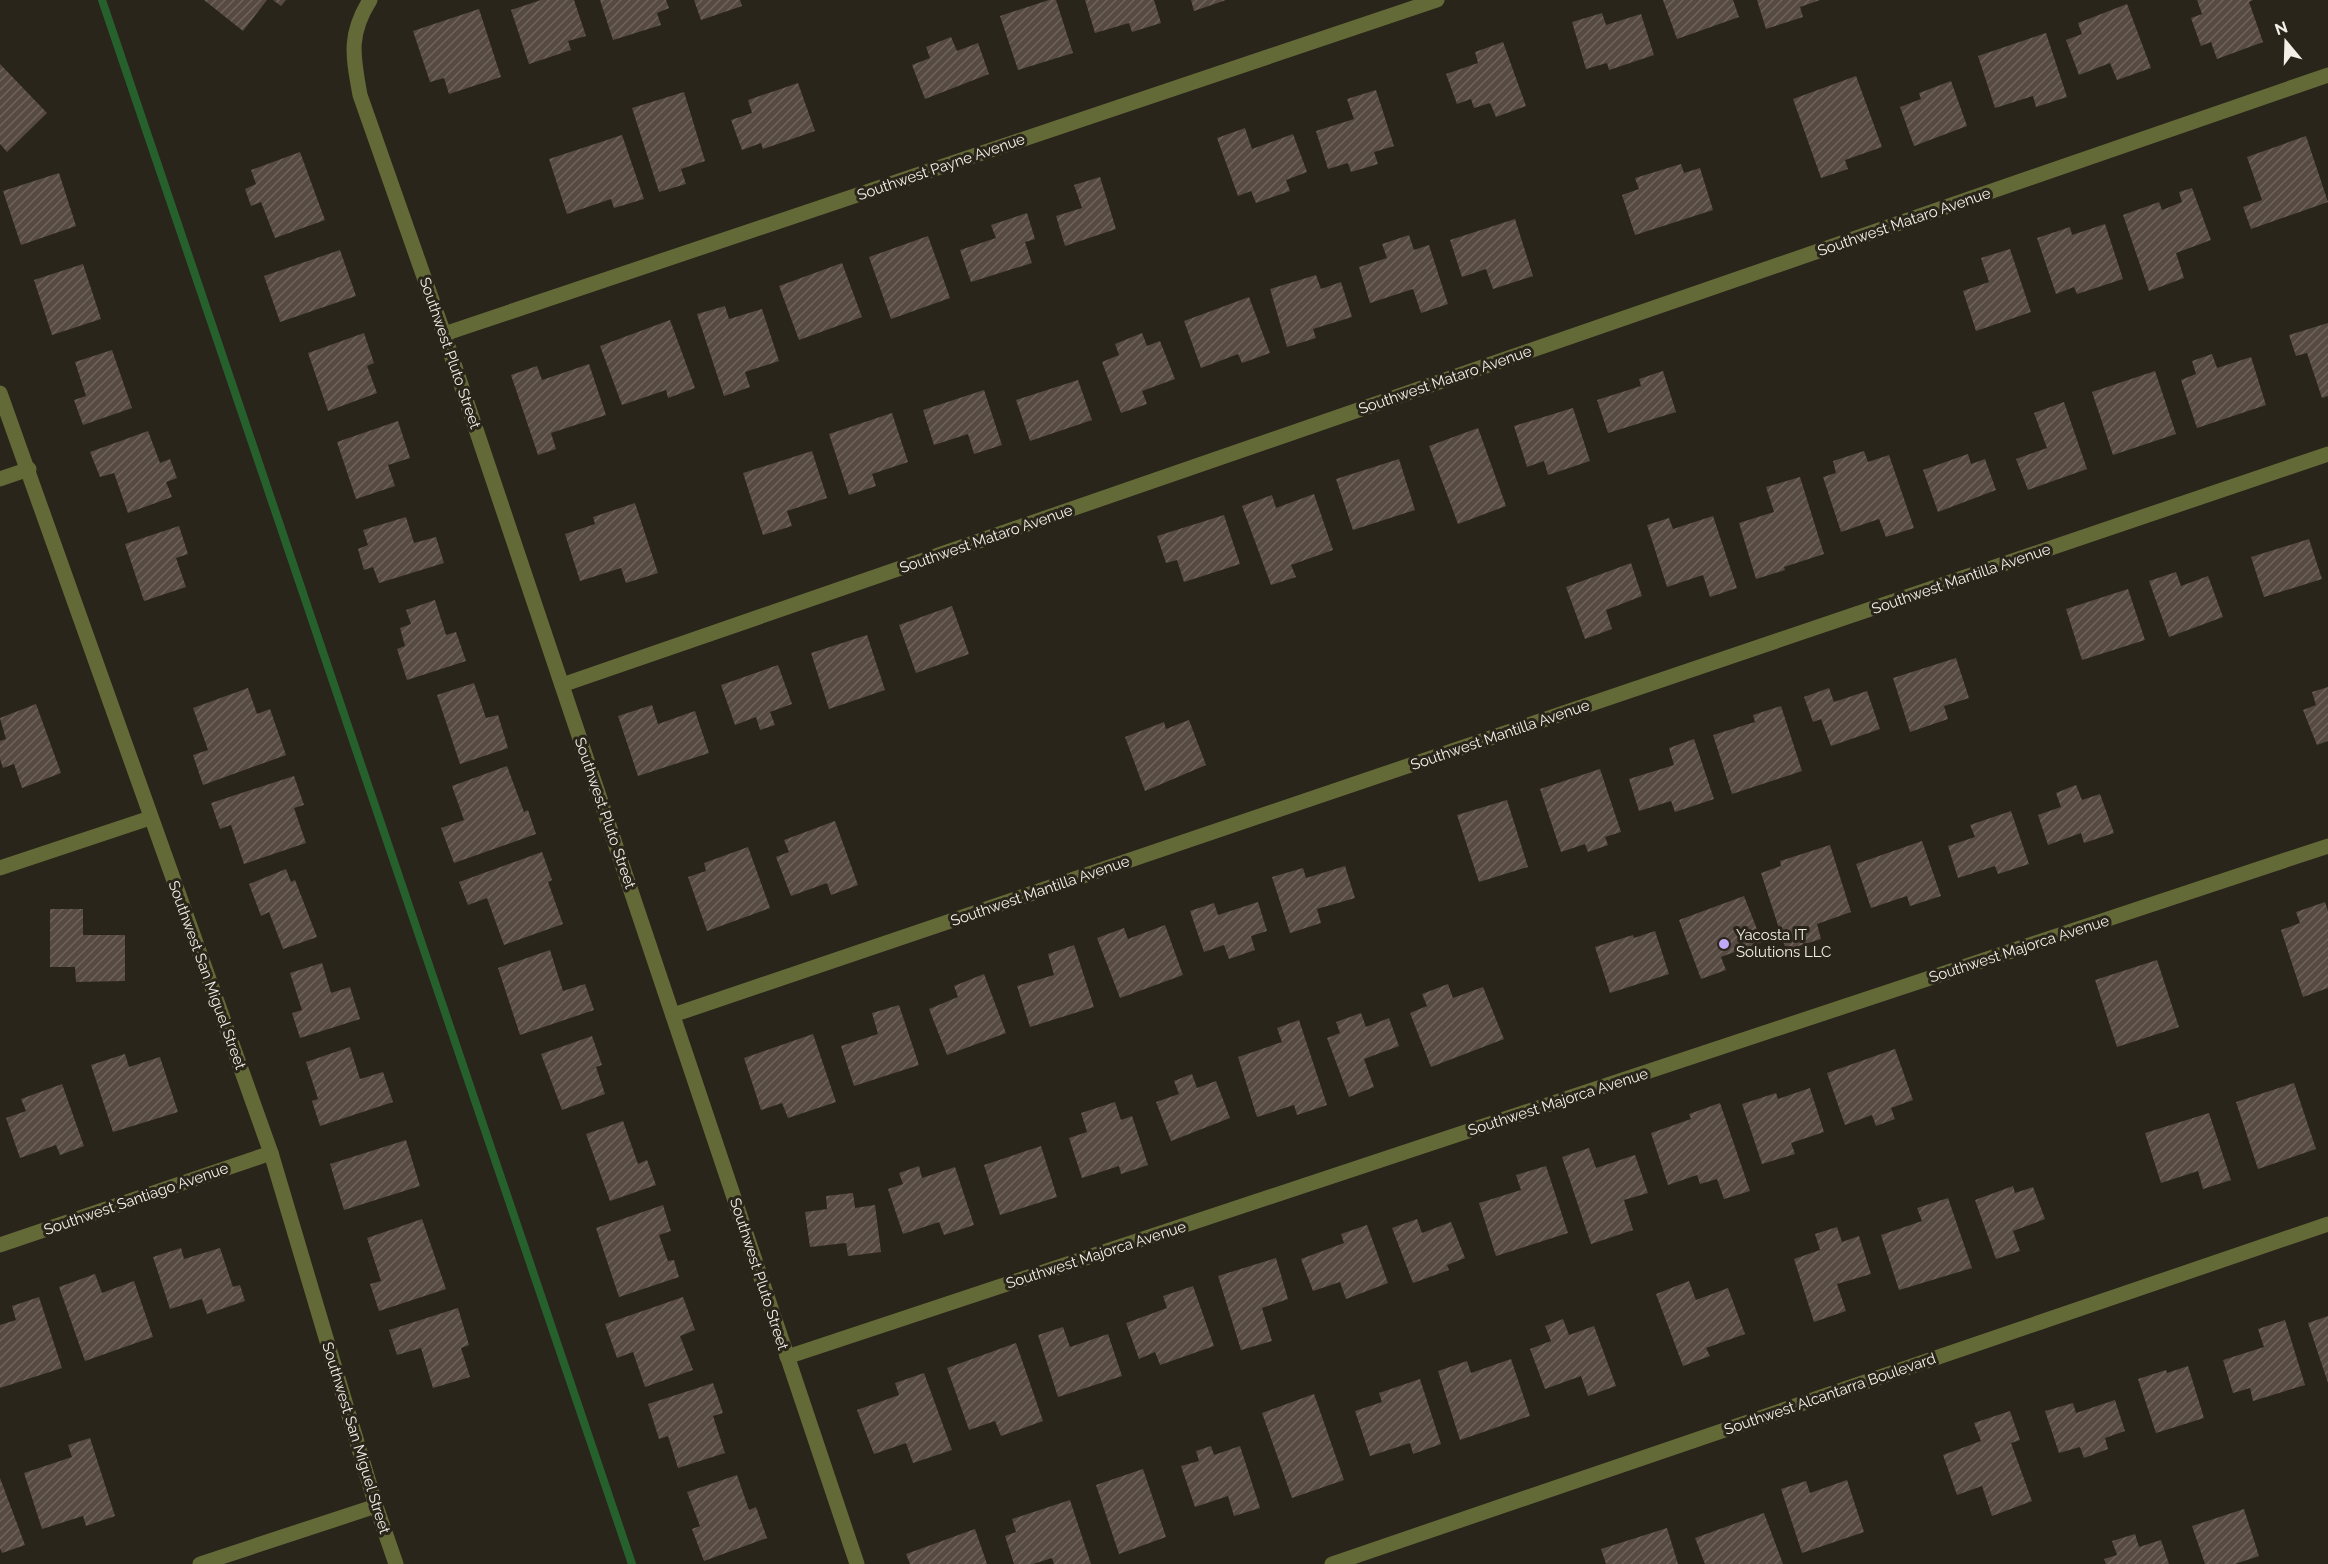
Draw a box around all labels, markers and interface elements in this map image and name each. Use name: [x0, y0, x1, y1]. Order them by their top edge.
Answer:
north arrow: [2256, 12, 2316, 72]
text: N: [2272, 17, 2290, 39]
street label: Southwest Payne Avenue: [855, 130, 1027, 204]
street label: Southwest Mataro Avenue: [1815, 184, 1993, 260]
street label: Southwest Pluto Street: [416, 275, 484, 431]
street label: Southwest Mataro Avenue: [1356, 342, 1534, 418]
street label: Southwest Mataro Avenue: [897, 501, 1075, 577]
street label: Southwest Mantilla Avenue: [1869, 540, 2053, 618]
street label: Southwest Mantilla Avenue: [1408, 696, 1592, 774]
street label: Southwest Pluto Street: [571, 735, 639, 891]
street label: Southwest Mantilla Avenue: [948, 852, 1132, 930]
street label: Southwest San Miguel Street: [164, 878, 250, 1072]
street label: Southwest Majorca Avenue: [1927, 911, 2112, 987]
place label: Yacosta IT Solutions LLC: [1736, 926, 1831, 961]
marker: Yacosta IT Solutions LLC: [1717, 937, 1731, 951]
street label: Southwest Majorca Avenue: [1466, 1064, 1651, 1140]
street label: Southwest Santiago Avenue: [41, 1159, 231, 1239]
street label: Southwest Pluto Street: [726, 1196, 792, 1352]
street label: Southwest Majorca Avenue: [1004, 1217, 1189, 1293]
street label: Southwest San Miguel Street: [318, 1340, 394, 1536]
street label: Southwest Alcantarra Boulevard: [1722, 1349, 1938, 1439]

